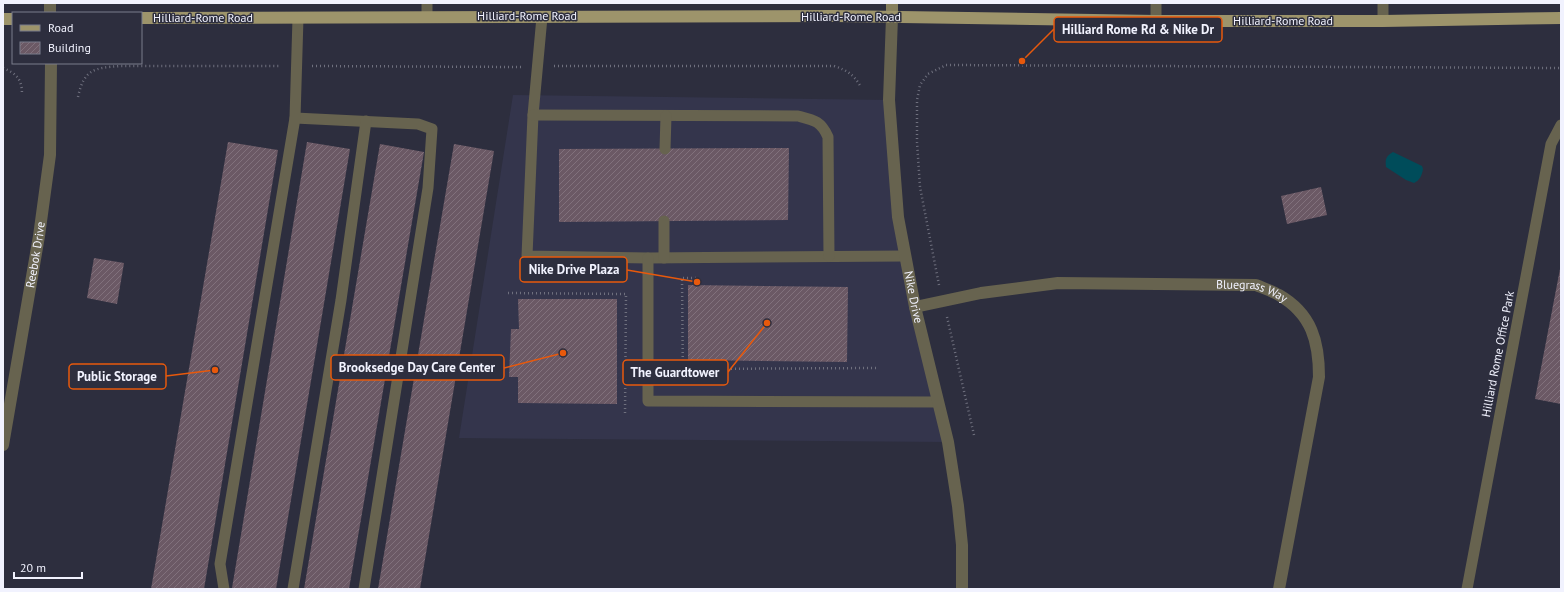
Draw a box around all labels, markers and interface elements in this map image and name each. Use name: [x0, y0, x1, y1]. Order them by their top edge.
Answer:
street label: Hilliard-Rome Road: [477, 8, 577, 23]
street label: Hilliard-Rome Road: [801, 9, 901, 24]
street label: Hilliard-Rome Road: [153, 10, 253, 25]
legend: [12, 12, 142, 64]
street label: Hilliard-Rome Road: [1233, 13, 1333, 28]
callout: Hilliard Rome Rd & Nike Dr: [1054, 17, 1222, 42]
text: Road: [48, 20, 73, 35]
text: Hilliard Rome Rd & Nike Dr: [1062, 21, 1214, 38]
text: Building: [48, 40, 91, 55]
street label: Reebok Drive: [22, 221, 48, 289]
callout: Nike Drive Plaza: [520, 257, 627, 282]
text: Nike Drive Plaza: [529, 261, 619, 278]
street label: Nike Drive: [901, 270, 927, 325]
street label: Bluegrass Way: [1216, 277, 1291, 306]
street label: Hilliard Rome Office Park: [1478, 289, 1517, 418]
callout: Brooksedge Day Care Center: [331, 355, 504, 380]
text: Brooksedge Day Care Center: [339, 359, 496, 376]
callout: The Guardtower: [623, 360, 728, 385]
callout: Public Storage: [69, 364, 166, 389]
text: The Guardtower: [631, 364, 720, 381]
text: Public Storage: [77, 368, 157, 385]
scale bar: [14, 554, 82, 580]
text: 20 m: [20, 560, 46, 575]

